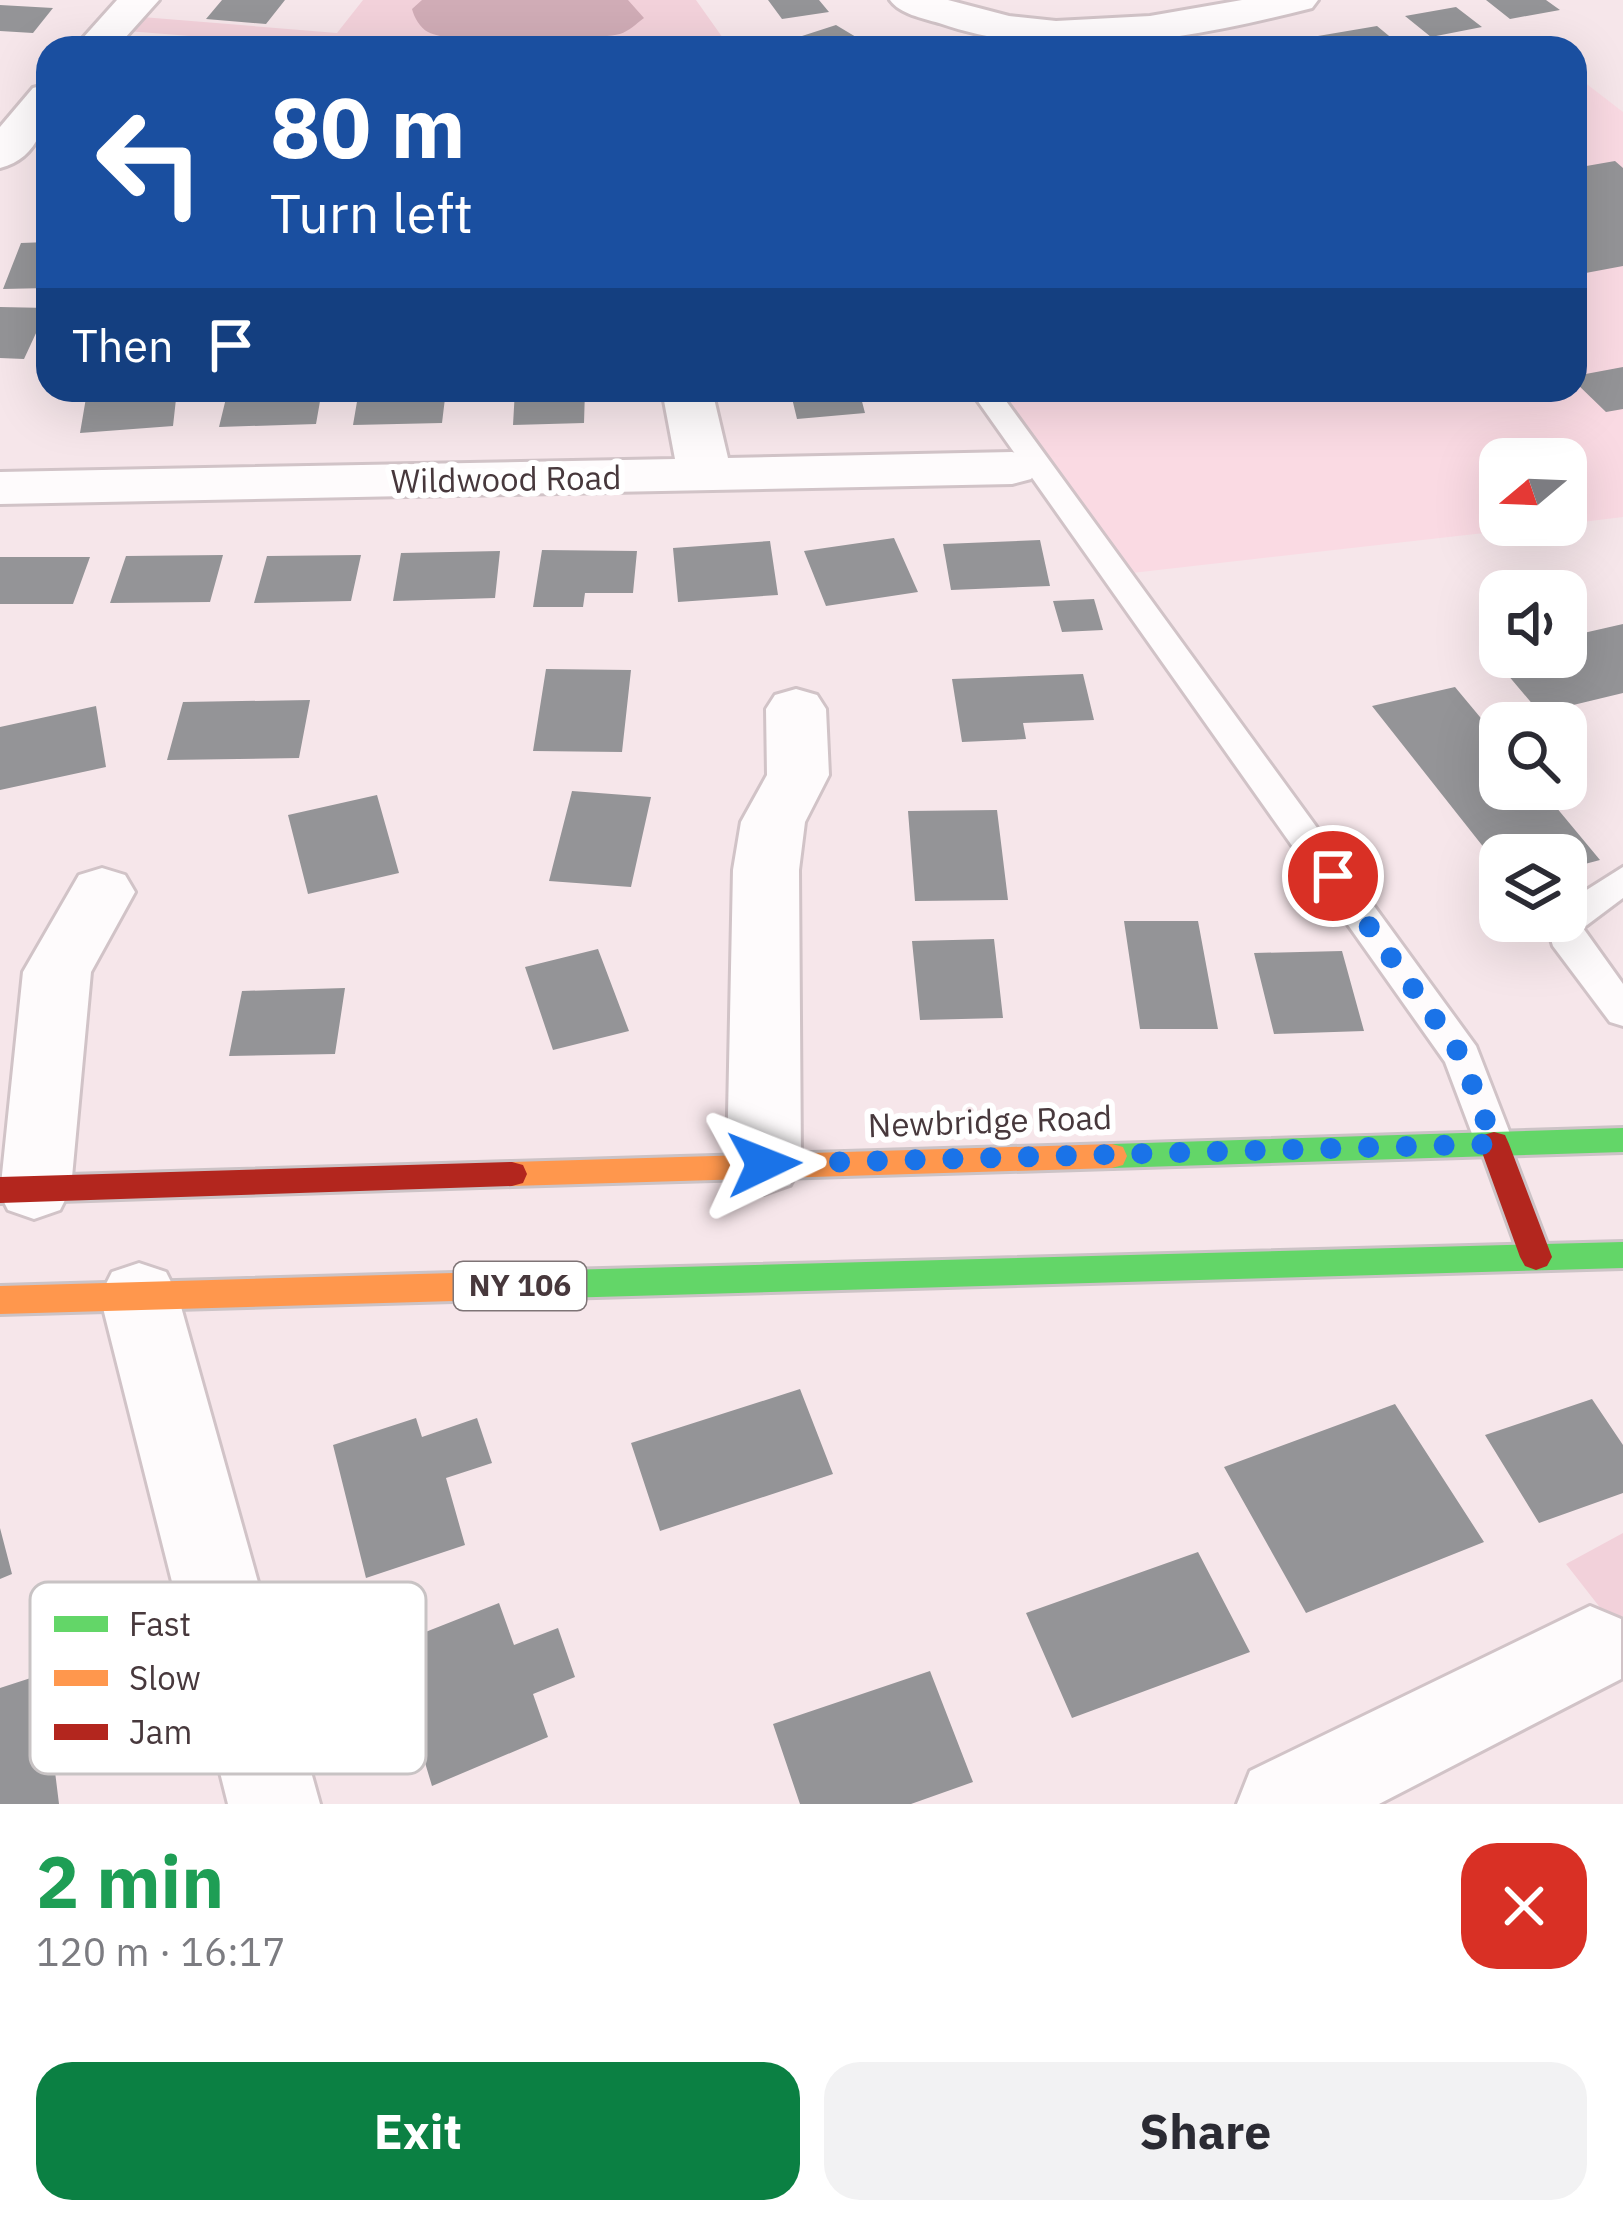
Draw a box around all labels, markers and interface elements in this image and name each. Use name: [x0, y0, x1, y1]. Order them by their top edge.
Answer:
text: 80 m: [270, 72, 466, 181]
icon: left: [72, 84, 228, 240]
text: Turn left: [270, 178, 473, 248]
icon: arrive: [198, 312, 264, 378]
text: Then: [72, 316, 174, 374]
north arrow: [1479, 438, 1587, 546]
map controls: [1479, 438, 1587, 942]
street label: Wildwood Road: [390, 455, 622, 502]
button: sound: [1479, 570, 1587, 678]
button: search: [1479, 702, 1587, 810]
pin: [1282, 825, 1384, 927]
button: layers: [1479, 834, 1587, 942]
icon: arrive: [1300, 843, 1366, 909]
street label: Newbridge Road: [867, 1095, 1113, 1146]
position arrow: [701, 1101, 827, 1227]
road number: NY 106: [454, 1262, 586, 1310]
legend: [30, 1582, 426, 1774]
text: Fast: [129, 1602, 191, 1645]
text: Slow: [129, 1656, 201, 1699]
text: Jam: [129, 1710, 192, 1753]
text: 2 min: [36, 1834, 224, 1928]
button: close: [1461, 1843, 1587, 1969]
text: 120 m · 16:17: [36, 1926, 286, 1977]
button: Exit: [36, 2062, 800, 2200]
button: Share: [824, 2062, 1587, 2200]

